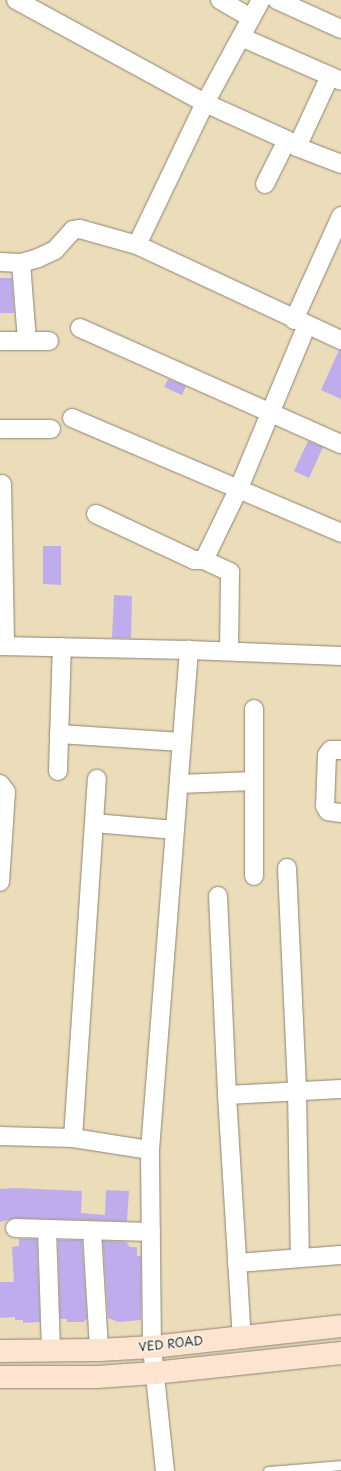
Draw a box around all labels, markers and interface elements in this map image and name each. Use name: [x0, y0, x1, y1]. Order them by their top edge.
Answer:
street label: VED ROAD: [137, 1333, 205, 1355]

